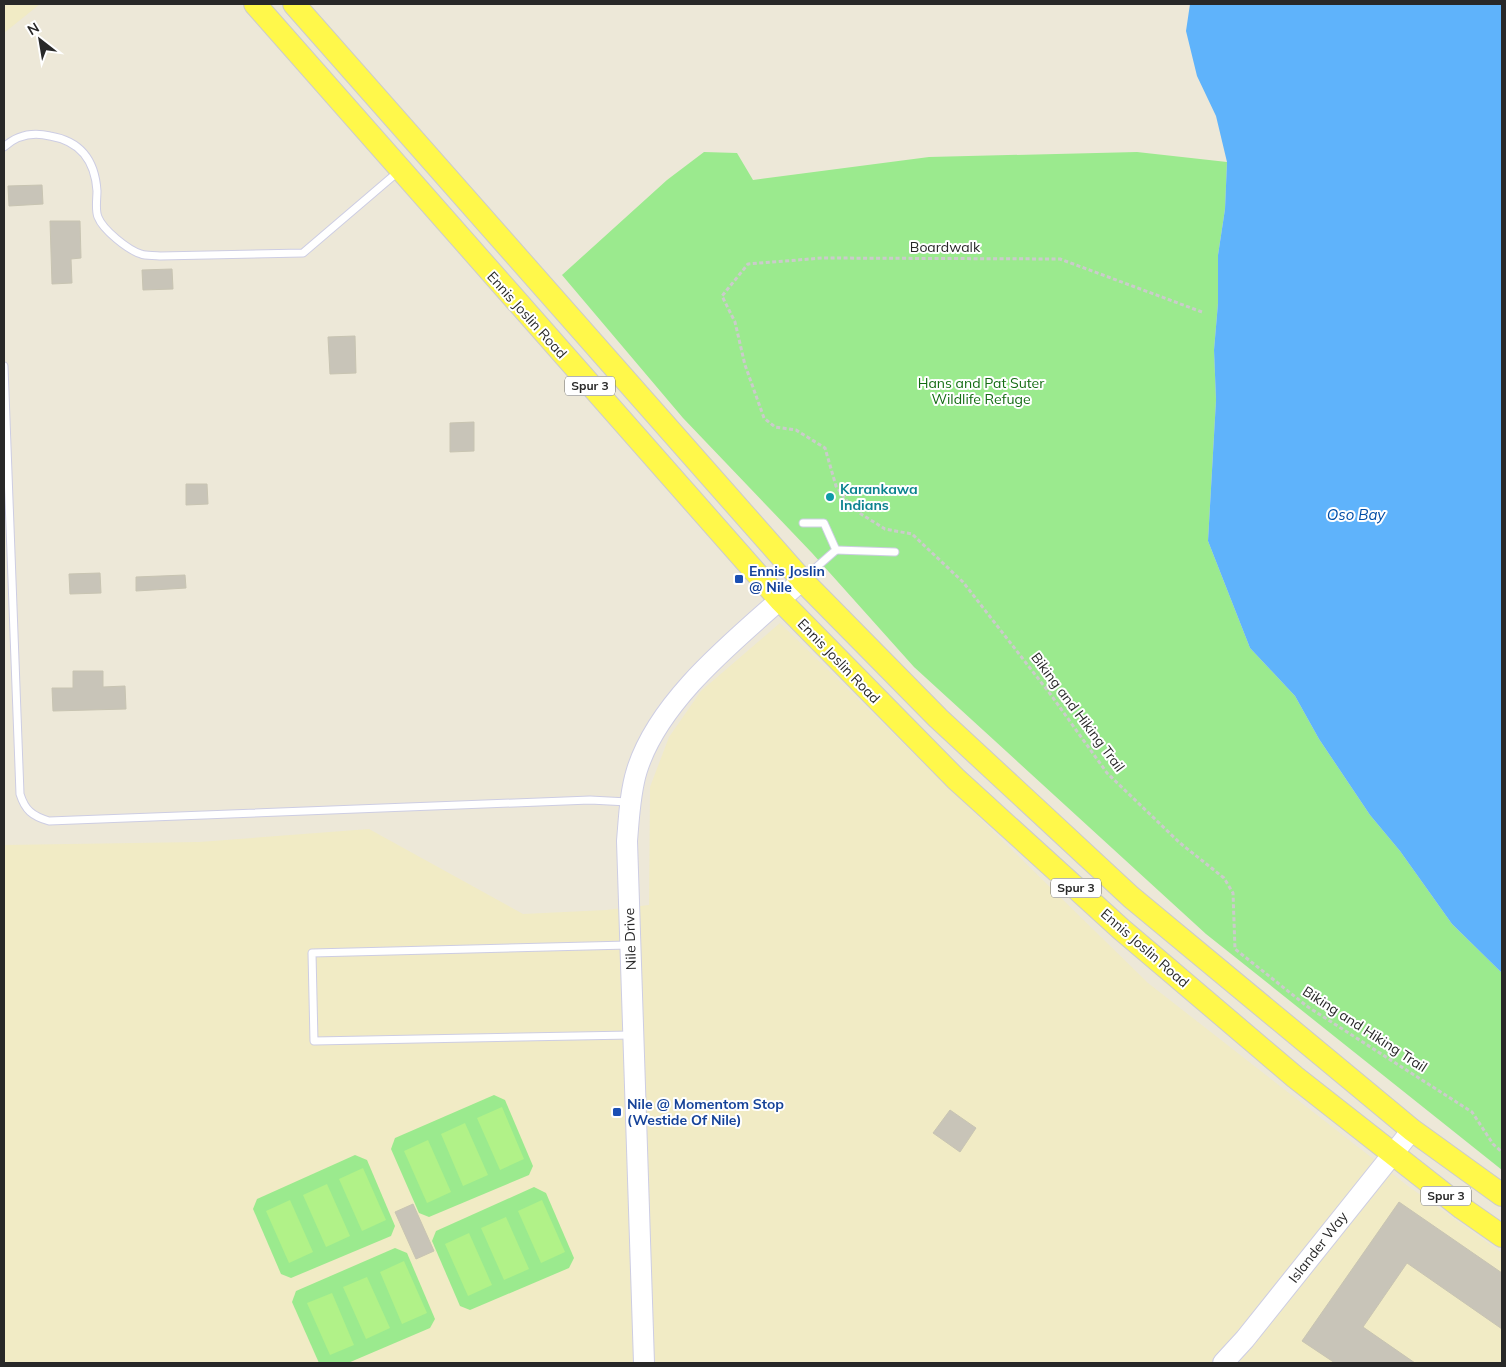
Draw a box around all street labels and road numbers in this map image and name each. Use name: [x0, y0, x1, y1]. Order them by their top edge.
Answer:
street label: Boardwalk: [910, 238, 981, 256]
street label: Ennis Joslin Road: [483, 268, 571, 362]
road number: Spur 3: [565, 376, 615, 396]
street label: Ennis Joslin Road: [794, 615, 884, 707]
street label: Biking and Hiking Trail: [1027, 649, 1129, 775]
road number: Spur 3: [1051, 878, 1101, 898]
street label: Ennis Joslin Road: [1097, 905, 1193, 991]
street label: Nile Drive: [620, 908, 640, 970]
street label: Biking and Hiking Trail: [1299, 982, 1431, 1076]
road number: Spur 3: [1421, 1186, 1471, 1206]
street label: Islander Way: [1284, 1207, 1352, 1286]

